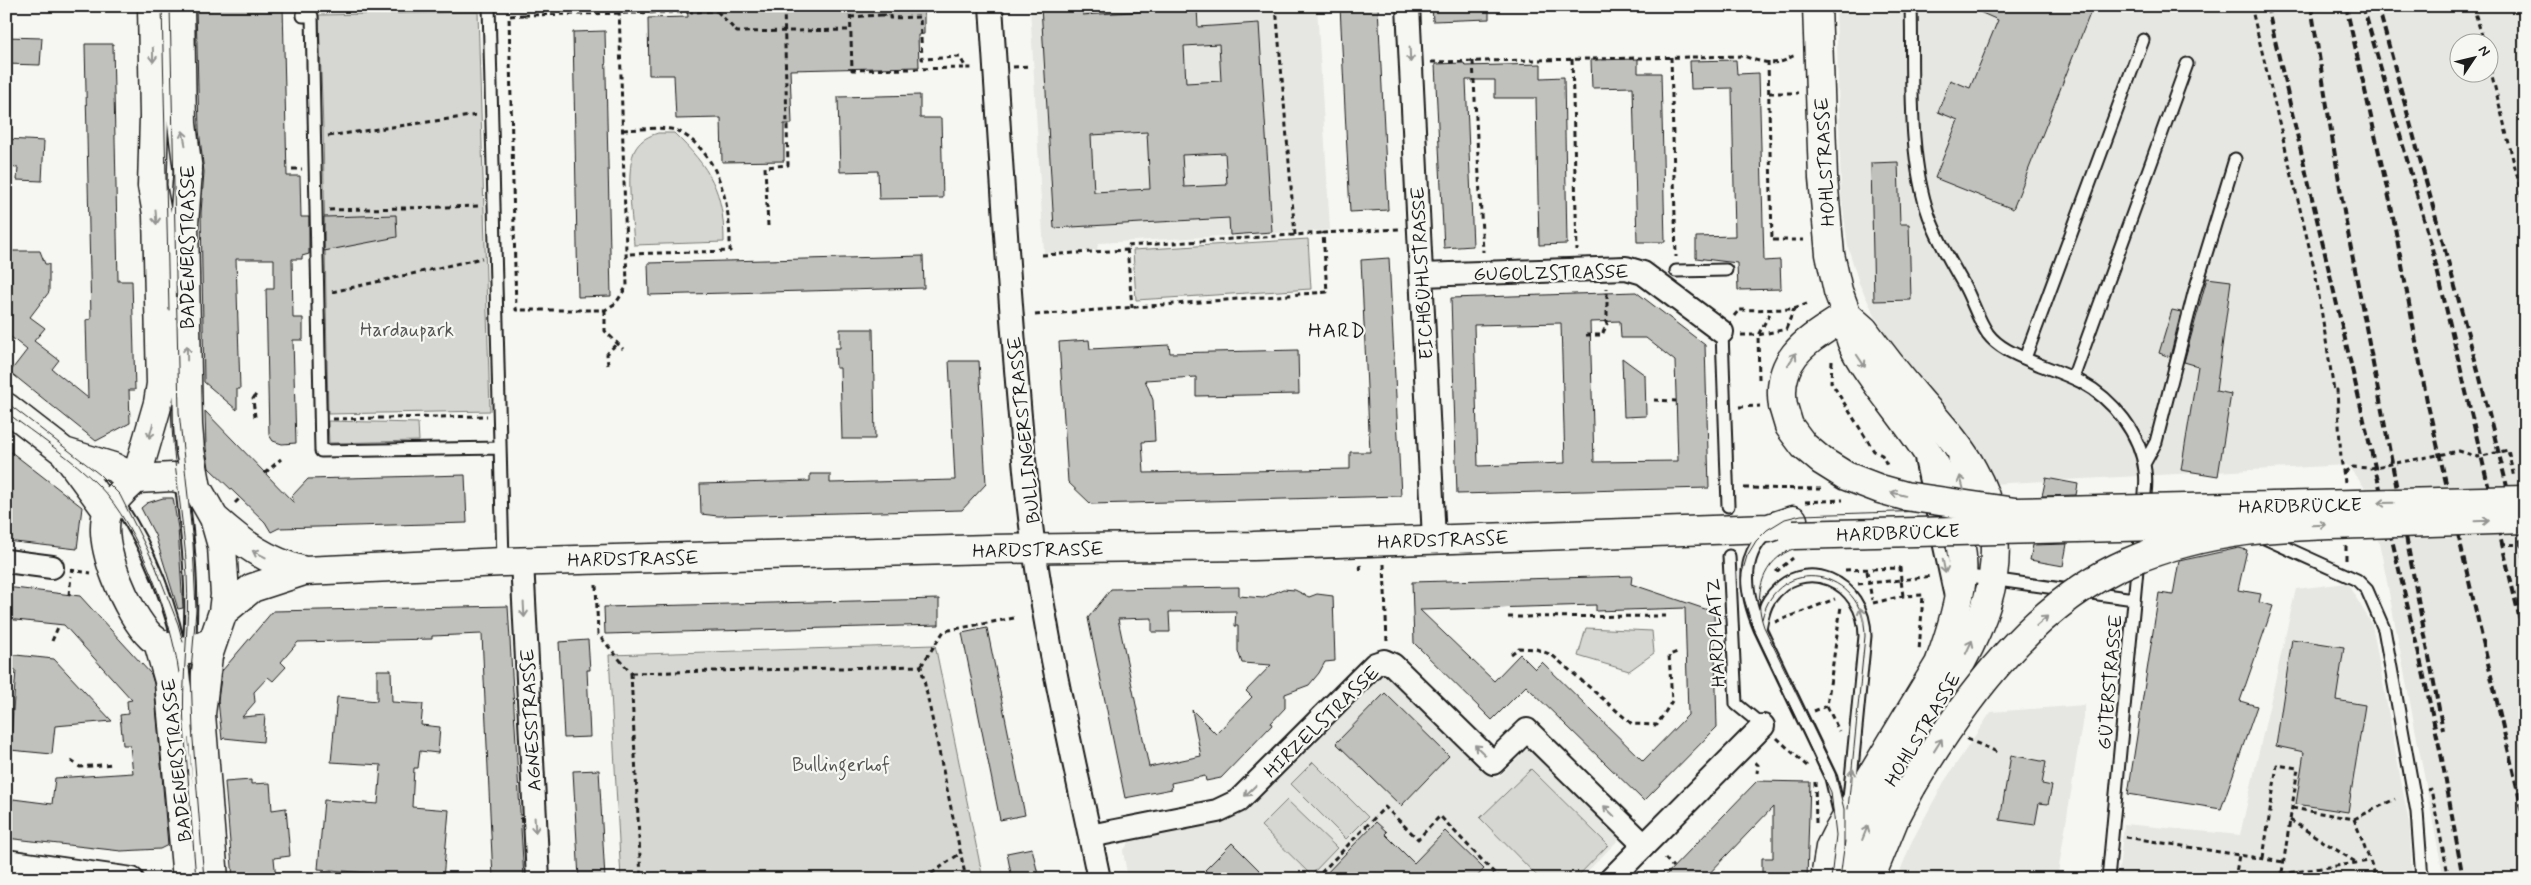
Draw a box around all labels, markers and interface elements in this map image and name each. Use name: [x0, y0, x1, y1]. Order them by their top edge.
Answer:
north arrow: [2448, 32, 2498, 82]
text: N: [2474, 42, 2494, 60]
one-way arrow: [148, 46, 158, 63]
one-way arrow: [1406, 47, 1415, 63]
street label: HOHLSTRASSE: [1810, 97, 1841, 227]
one-way arrow: [179, 131, 189, 147]
street label: BADENERSTRASSE: [176, 165, 201, 329]
street label: EICHBÜHLSTRASSE: [1405, 186, 1440, 360]
one-way arrow: [152, 209, 161, 225]
street label: GUGOLZSTRASSE: [1473, 260, 1629, 287]
district label: HARD: [1308, 317, 1366, 345]
park label: Hardaupark: [360, 318, 454, 343]
street label: BULLINGERSTRASSE: [1002, 335, 1047, 525]
one-way arrow: [182, 345, 191, 361]
one-way arrow: [1786, 352, 1797, 366]
one-way arrow: [1856, 353, 1866, 367]
one-way arrow: [145, 422, 155, 438]
one-way arrow: [1956, 475, 1966, 491]
one-way arrow: [1890, 489, 1906, 498]
street label: HARDBRÜCKE: [2238, 493, 2362, 520]
one-way arrow: [2378, 498, 2394, 508]
one-way arrow: [2474, 516, 2490, 525]
street label: HARDBRÜCKE: [1836, 519, 1960, 548]
one-way arrow: [2311, 521, 2327, 530]
street label: HARDSTRASSE: [1377, 526, 1509, 555]
street label: HARDSTRASSE: [972, 537, 1104, 564]
street label: HARDSTRASSE: [567, 546, 699, 573]
one-way arrow: [252, 549, 267, 558]
one-way arrow: [1940, 557, 1950, 573]
street label: HARDPLATZ: [1701, 578, 1732, 688]
one-way arrow: [520, 602, 529, 618]
one-way arrow: [1857, 607, 1866, 623]
street label: GÜTERSTRASSE: [2092, 613, 2129, 751]
one-way arrow: [2036, 615, 2049, 627]
one-way arrow: [1965, 640, 1974, 655]
street label: AGNESSTRASSE: [515, 648, 548, 792]
street label: HIRZELSTRASSE: [1259, 660, 1385, 784]
street label: HOHLSTRASSE: [1879, 668, 1967, 792]
street label: BADENERSTRASSE: [156, 677, 199, 843]
one-way arrow: [1933, 738, 1943, 752]
one-way arrow: [1474, 744, 1487, 756]
park label: Bullingerhof: [792, 753, 890, 781]
one-way arrow: [1847, 768, 1856, 784]
one-way arrow: [1244, 784, 1256, 796]
one-way arrow: [1603, 805, 1616, 817]
one-way arrow: [531, 816, 540, 832]
one-way arrow: [1861, 826, 1870, 841]

